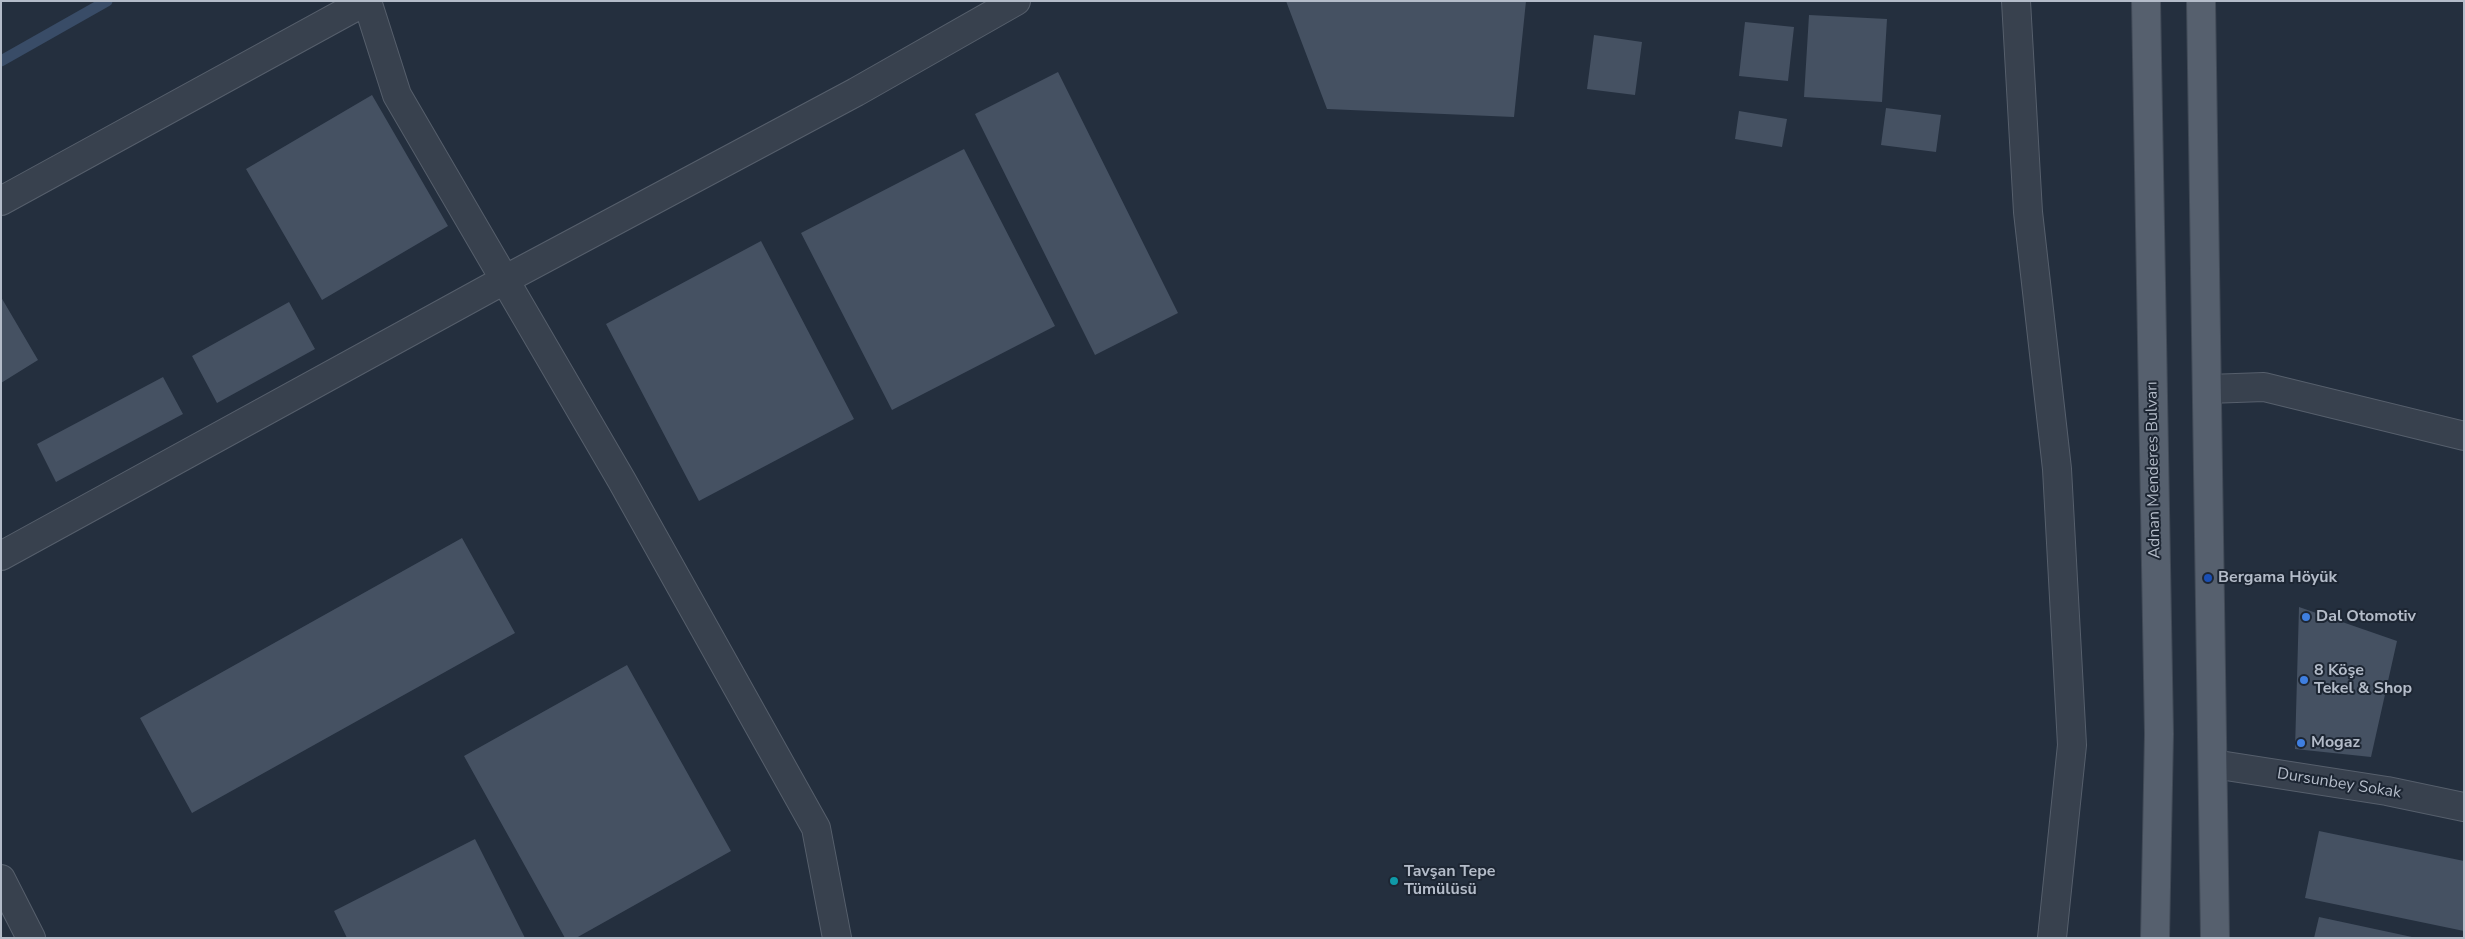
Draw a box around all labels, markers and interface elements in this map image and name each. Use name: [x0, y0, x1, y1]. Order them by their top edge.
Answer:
street label: Adnan Menderes Bulvarı: [2143, 381, 2165, 559]
place label: Bergama Höyük: [2218, 568, 2337, 588]
marker: Bergama Höyük: [2202, 572, 2214, 584]
place label: Dal Otomotiv: [2316, 607, 2416, 627]
marker: Dal Otomotiv: [2300, 611, 2312, 623]
place label: 8 Köşe Tekel & Shop: [2314, 661, 2412, 699]
marker: 8 Köşe Tekel & Shop: [2298, 674, 2310, 686]
place label: Mogaz: [2311, 733, 2360, 753]
marker: Mogaz: [2295, 737, 2307, 749]
street label: Dursunbey Sokak: [2276, 765, 2402, 803]
place label: Tavşan Tepe Tümülüsü: [1404, 862, 1496, 900]
marker: Tavşan Tepe Tümülüsü: [1388, 875, 1400, 887]

